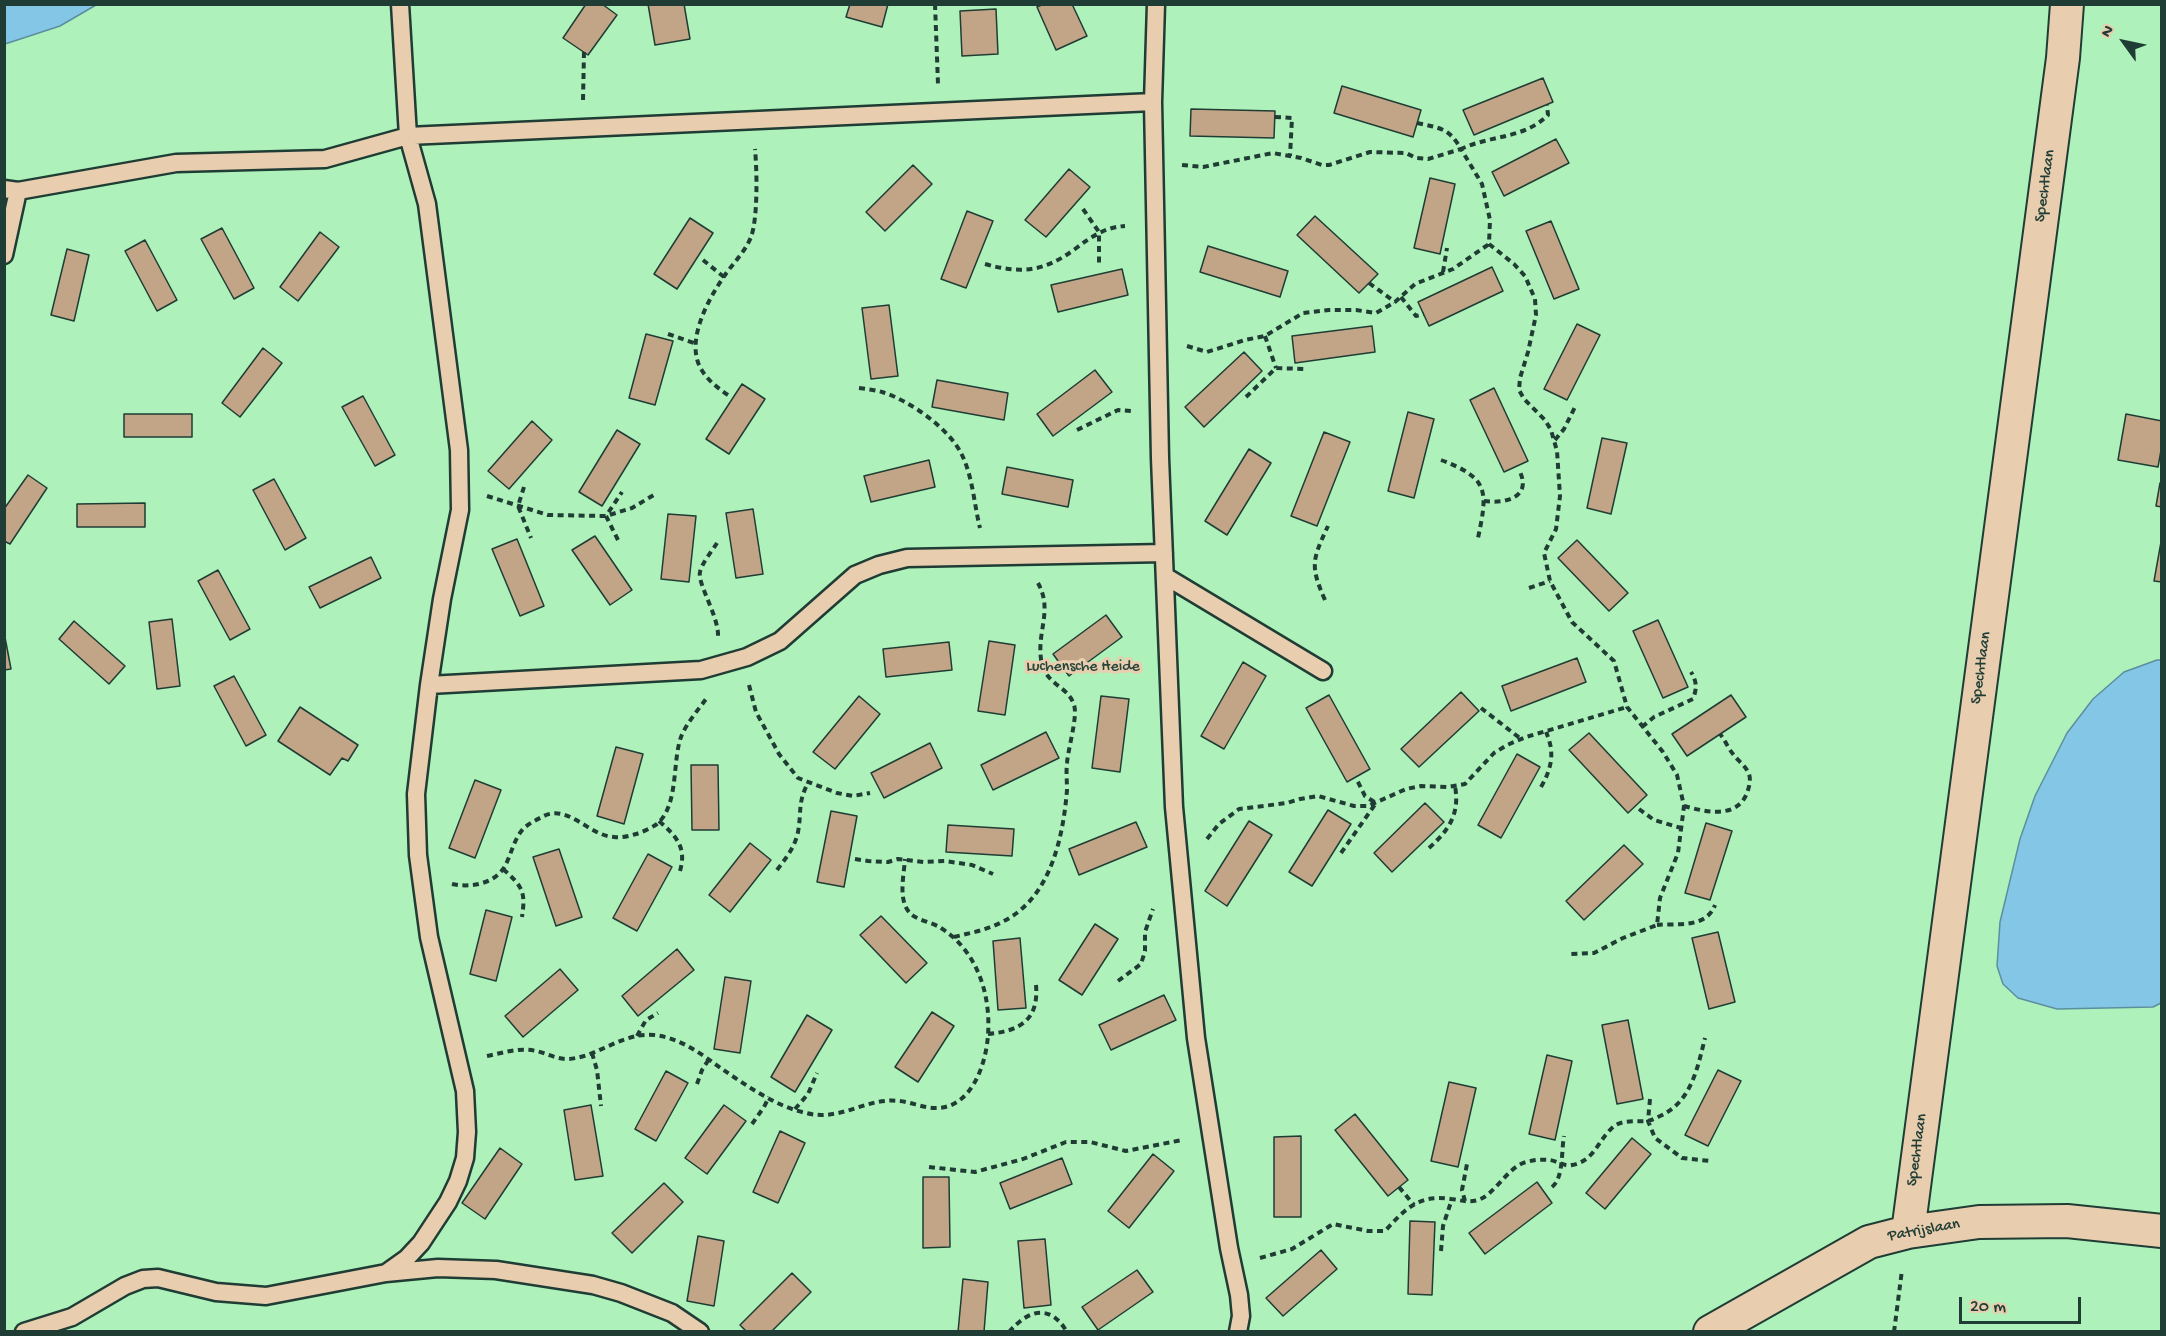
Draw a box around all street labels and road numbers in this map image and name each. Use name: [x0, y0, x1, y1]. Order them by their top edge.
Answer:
street label: Spechtlaan: [2031, 149, 2061, 223]
street label: Spechtlaan: [1967, 631, 1997, 705]
street label: Spechtlaan: [1903, 1113, 1933, 1187]
street label: Patrijslaan: [1886, 1215, 1962, 1247]

